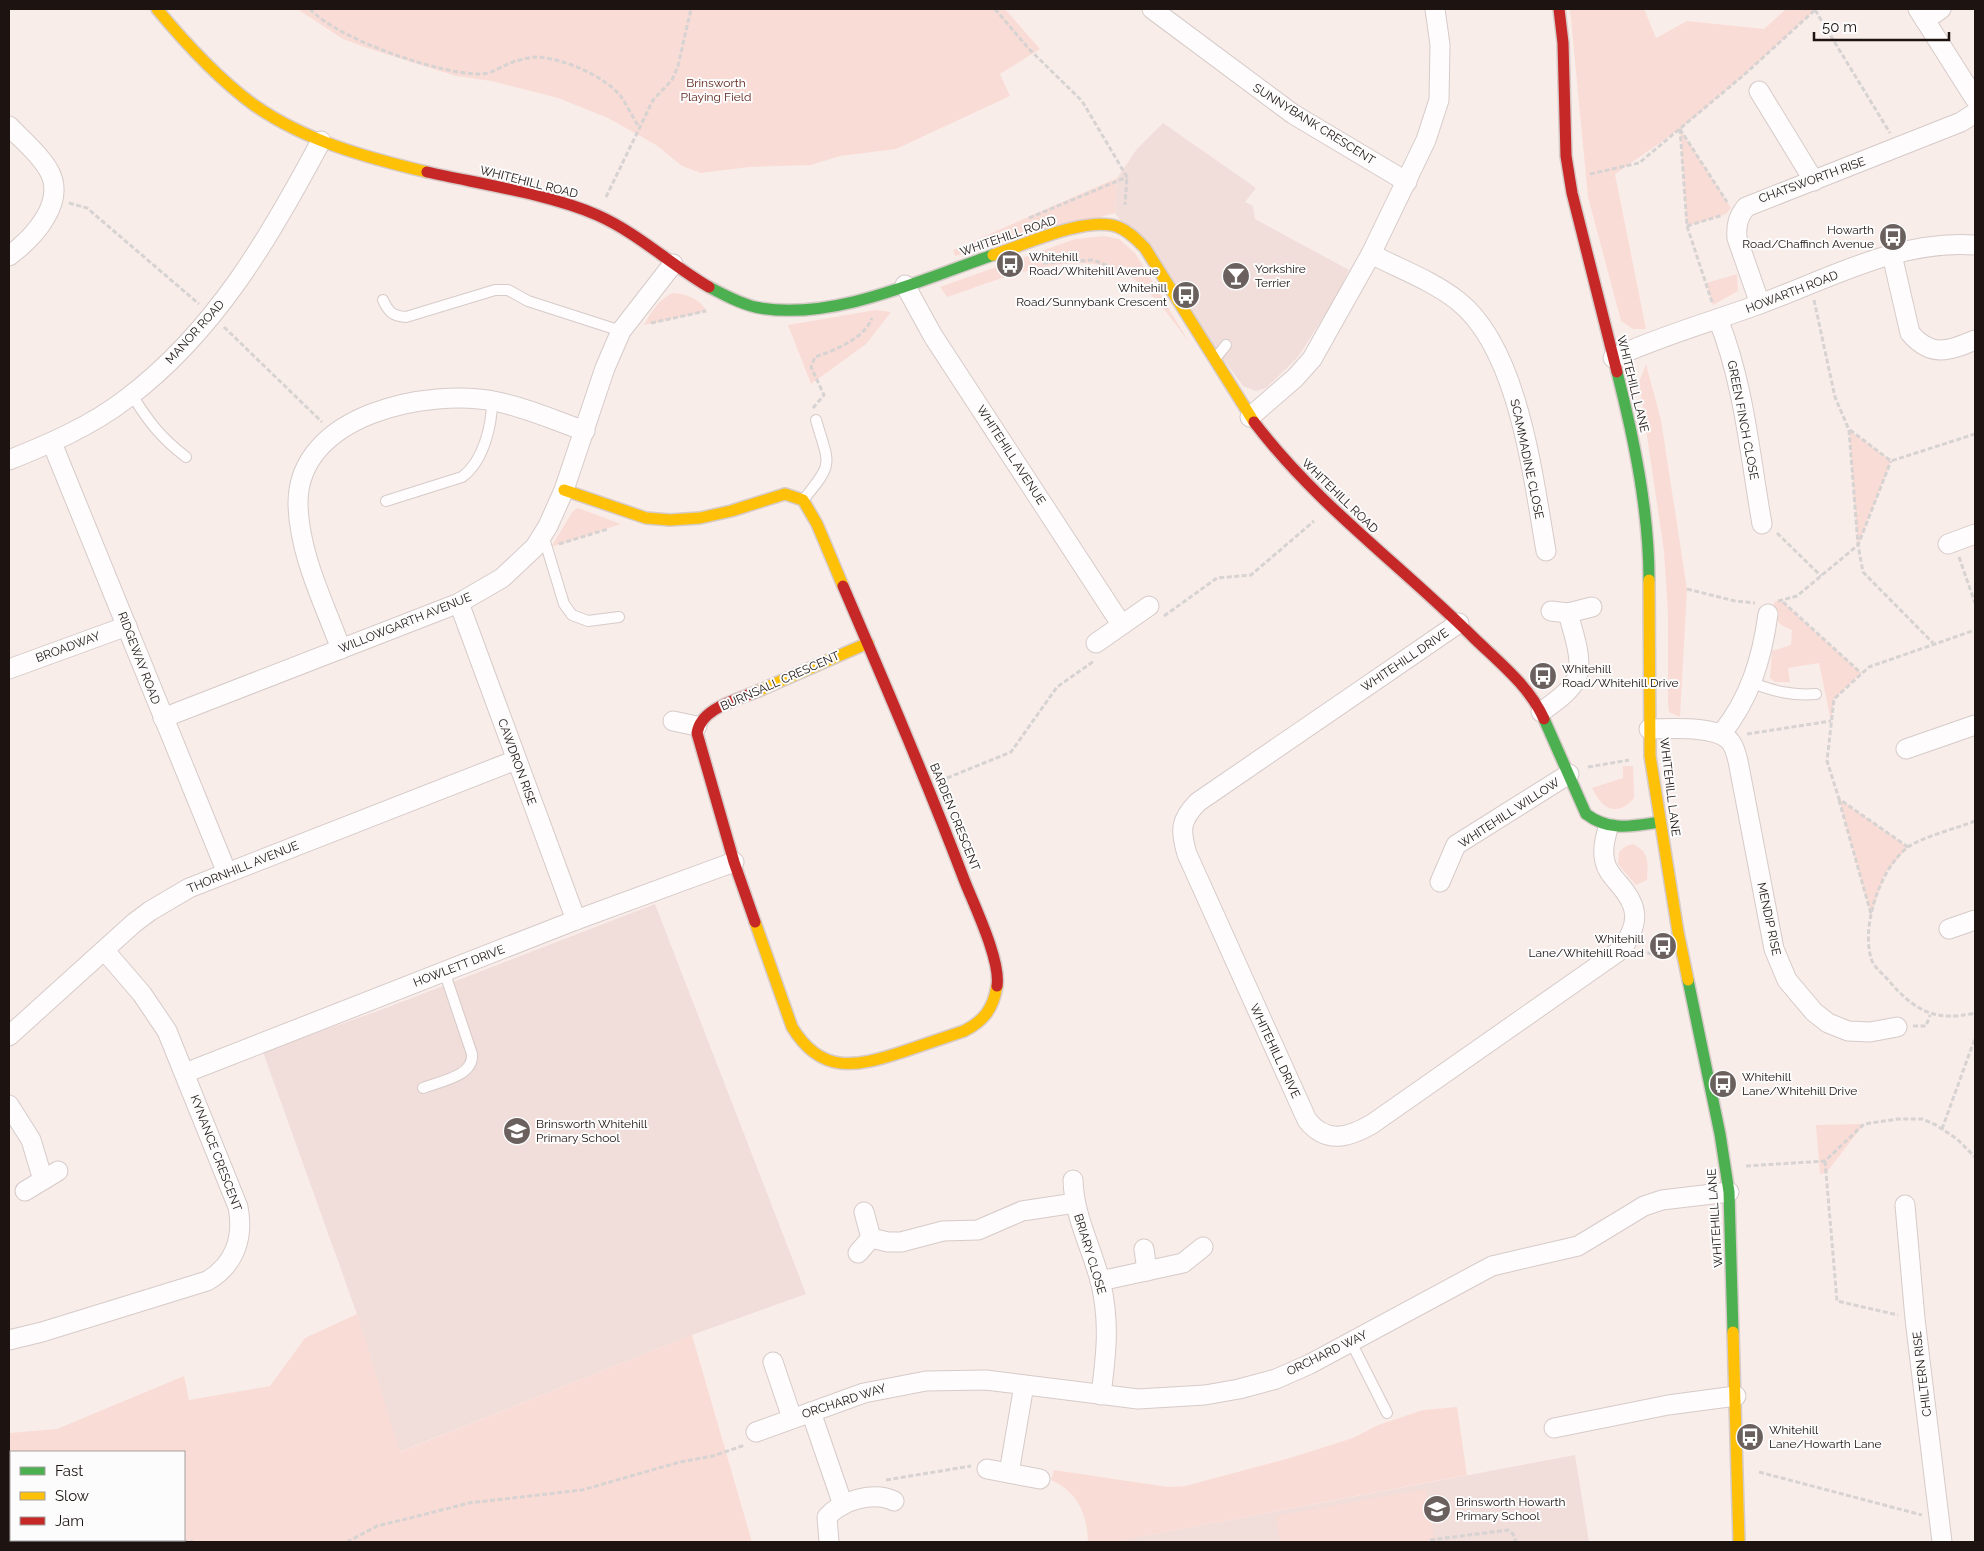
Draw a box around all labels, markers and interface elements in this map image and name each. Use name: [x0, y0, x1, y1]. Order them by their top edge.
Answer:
scale bar: [1814, 10, 1949, 42]
text: 50 m: [1822, 18, 1857, 36]
park label: Brinsworth Playing Field: [680, 76, 752, 104]
street label: SUNNYBANK CRESCENT: [1250, 81, 1378, 168]
street label: CHATSWORTH RISE: [1757, 154, 1867, 206]
street label: WHITEHILL ROAD: [478, 163, 580, 201]
street label: WHITEHILL ROAD: [958, 213, 1058, 259]
bus stop icon: Howarth Road/Chaffinch Avenue: [1878, 222, 1908, 252]
place label: Howarth Road/Chaffinch Avenue: [1742, 223, 1874, 251]
bus stop icon: Whitehill Road/Whitehill Avenue: [995, 249, 1025, 279]
place label: Whitehill Road/Whitehill Avenue: [1029, 250, 1159, 278]
bar icon: Yorkshire Terrier: [1221, 261, 1251, 291]
place label: Yorkshire Terrier: [1255, 262, 1306, 290]
street label: HOWARTH ROAD: [1744, 268, 1841, 316]
bus stop icon: Whitehill Road/Sunnybank Crescent: [1171, 280, 1201, 310]
place label: Whitehill Road/Sunnybank Crescent: [1016, 281, 1168, 309]
street label: MANOR ROAD: [163, 297, 228, 367]
street label: WHITEHILL LANE: [1614, 334, 1652, 434]
street label: GREEN FINCH CLOSE: [1725, 359, 1761, 481]
street label: SCAMMADINE CLOSE: [1507, 398, 1547, 520]
street label: WHITEHILL AVENUE: [974, 403, 1048, 507]
street label: WHITEHILL ROAD: [1299, 456, 1381, 536]
street label: WILLOWGARTH AVENUE: [337, 590, 473, 656]
street label: RIDGEWAY ROAD: [115, 610, 163, 707]
street label: WHITEHILL DRIVE: [1359, 626, 1451, 694]
street label: BROADWAY: [34, 629, 102, 665]
street label: BURNSALL CRESCENT: [718, 648, 842, 714]
bus stop icon: Whitehill Road/Whitehill Drive: [1528, 661, 1558, 691]
place label: Whitehill Road/Whitehill Drive: [1562, 662, 1679, 690]
street label: CAWDRON RISE: [495, 717, 539, 807]
street label: WHITEHILL LANE: [1657, 737, 1683, 837]
street label: BARDEN CRESCENT: [927, 761, 983, 873]
street label: WHITEHILL WILLOW: [1456, 775, 1562, 851]
street label: THORNHILL AVENUE: [185, 838, 301, 896]
street label: MENDIP RISE: [1754, 881, 1784, 957]
bus stop icon: Whitehill Lane/Whitehill Road: [1648, 931, 1678, 961]
place label: Whitehill Lane/Whitehill Road: [1528, 932, 1645, 960]
street label: HOWLETT DRIVE: [411, 942, 507, 990]
street label: WHITEHILL DRIVE: [1247, 1002, 1303, 1100]
bus stop icon: Whitehill Lane/Whitehill Drive: [1708, 1069, 1738, 1099]
place label: Whitehill Lane/Whitehill Drive: [1742, 1070, 1857, 1098]
street label: KYNANCE CRESCENT: [187, 1093, 245, 1214]
school or university icon: Brinsworth Whitehill Primary School: [502, 1116, 532, 1146]
place label: Brinsworth Whitehill Primary School: [536, 1117, 648, 1145]
street label: WHITEHILL LANE: [1705, 1168, 1725, 1268]
street label: BRIARY CLOSE: [1071, 1212, 1109, 1296]
street label: ORCHARD WAY: [1284, 1327, 1370, 1379]
street label: CHILTERN RISE: [1910, 1331, 1934, 1417]
street label: ORCHARD WAY: [800, 1381, 888, 1421]
bus stop icon: Whitehill Lane/Howarth Lane: [1735, 1422, 1765, 1452]
place label: Whitehill Lane/Howarth Lane: [1769, 1423, 1882, 1451]
legend: [10, 1451, 185, 1541]
text: Fast: [55, 1462, 83, 1480]
text: Slow: [55, 1487, 89, 1505]
school or university icon: Brinsworth Howarth Primary School: [1422, 1494, 1452, 1524]
place label: Brinsworth Howarth Primary School: [1456, 1495, 1566, 1523]
text: Jam: [55, 1512, 84, 1530]

